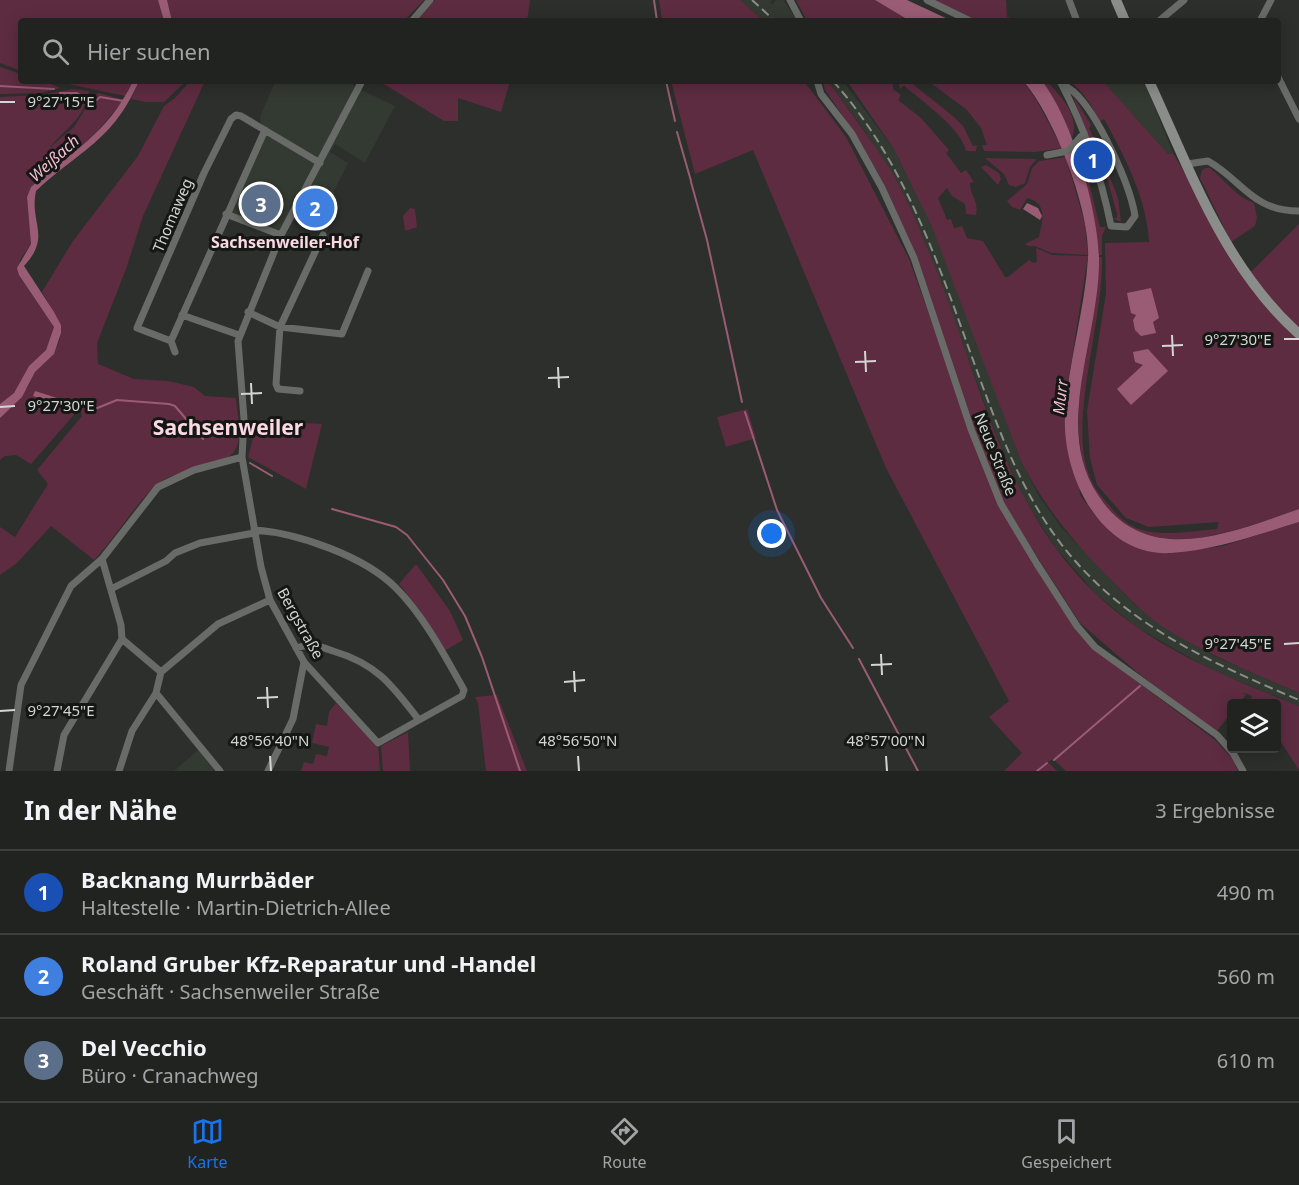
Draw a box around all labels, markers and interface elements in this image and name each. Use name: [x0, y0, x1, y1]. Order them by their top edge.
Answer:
search box: [18, 18, 1281, 84]
icon: search: [39, 35, 72, 68]
text: Hier suchen: [87, 36, 211, 66]
text: 9°27'15"E: [27, 91, 95, 111]
water label: Weißach: [24, 130, 84, 186]
pin: 1: [1074, 138, 1112, 182]
street label: Thomaweg: [147, 175, 197, 255]
pin: 3: [242, 182, 280, 226]
pin: 2: [296, 186, 334, 230]
district label: Sachsenweiler-Hof: [211, 231, 360, 253]
text: 9°27'30"E: [1204, 329, 1272, 349]
water label: Murr: [1047, 378, 1073, 416]
text: 9°27'30"E: [27, 395, 95, 415]
street label: Neue Straße: [970, 410, 1022, 498]
district label: Sachsenweiler: [153, 413, 304, 441]
your location: [757, 519, 786, 548]
street label: Bergstraße: [273, 584, 329, 662]
text: 9°27'45"E: [1204, 633, 1272, 653]
map controls: [1227, 699, 1281, 753]
button: layers: [1227, 699, 1281, 753]
text: 9°27'45"E: [27, 700, 95, 720]
text: 48°56'40"N: [231, 730, 309, 750]
text: 48°56'50"N: [539, 730, 617, 750]
text: 48°57'00"N: [847, 730, 925, 750]
text: In der Nähe: [24, 792, 177, 828]
text: 3 Ergebnisse: [1155, 797, 1275, 824]
text: Backnang Murrbäder: [81, 864, 314, 894]
text: 1: [38, 879, 49, 906]
text: 490 m: [1217, 879, 1275, 906]
text: Haltestelle · Martin-Dietrich-Allee: [81, 894, 391, 921]
text: Roland Gruber Kfz-Reparatur und -Handel: [81, 948, 536, 978]
text: 2: [38, 963, 49, 990]
text: 560 m: [1217, 963, 1275, 990]
text: Geschäft · Sachsenweiler Straße: [81, 978, 380, 1005]
text: Del Vecchio: [81, 1032, 207, 1062]
text: 3: [38, 1047, 49, 1074]
text: 610 m: [1217, 1047, 1275, 1074]
text: Büro · Cranachweg: [81, 1062, 259, 1089]
tab: Karte: [187, 1115, 228, 1173]
tab: Route: [602, 1115, 647, 1173]
tab: Gespeichert: [1021, 1115, 1112, 1173]

